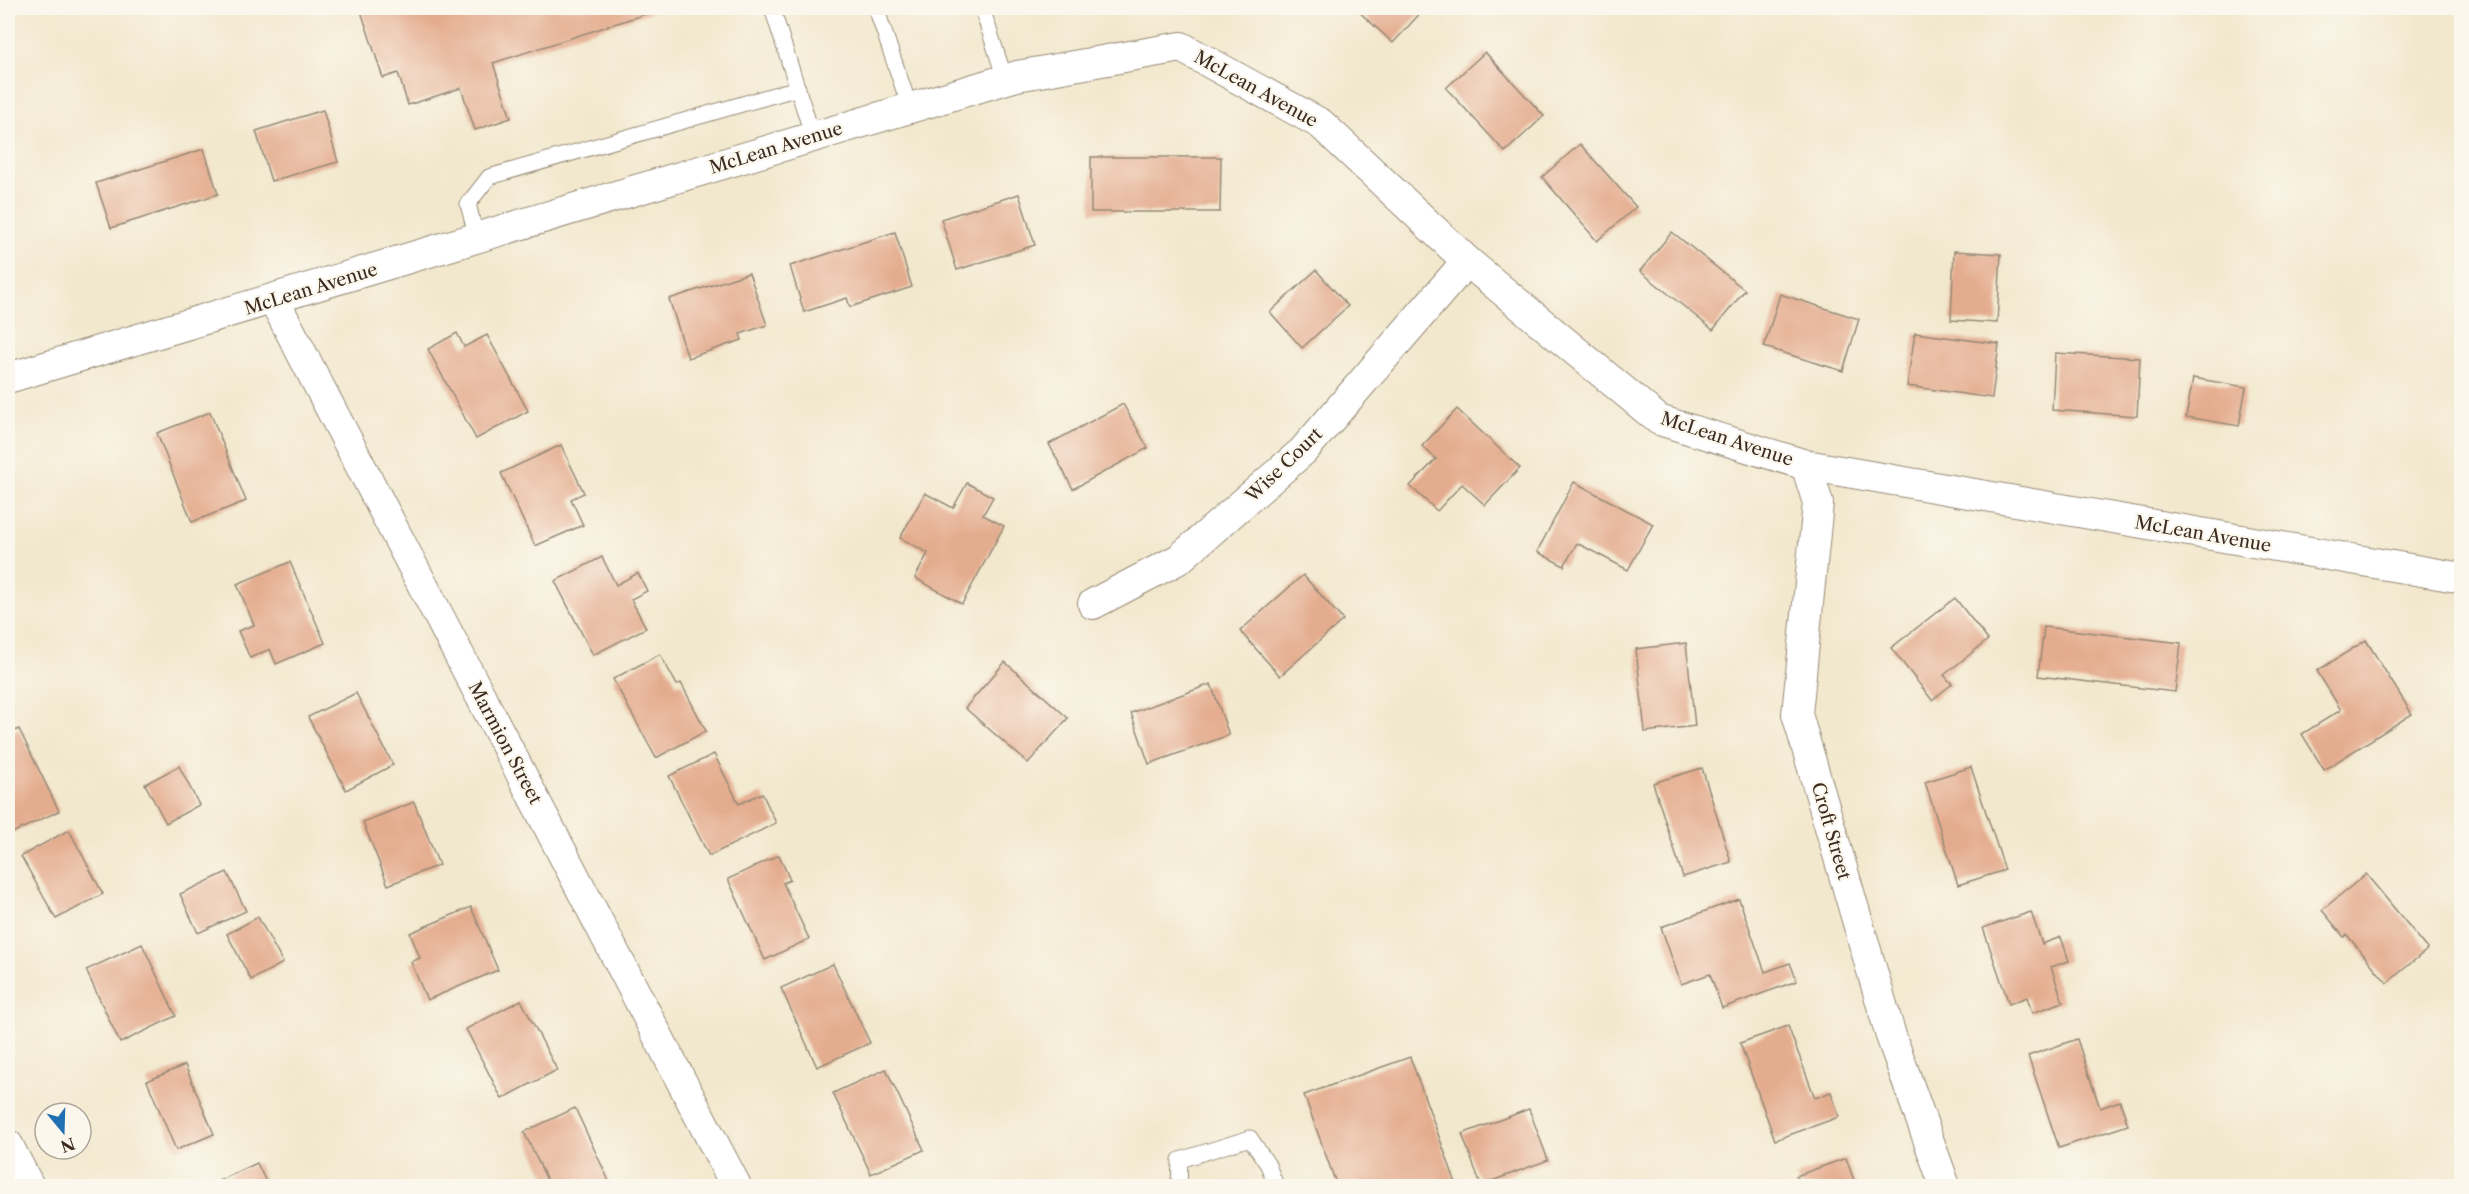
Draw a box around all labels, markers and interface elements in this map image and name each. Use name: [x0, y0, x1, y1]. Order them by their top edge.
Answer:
street label: McLean Avenue: [1190, 46, 1322, 132]
street label: McLean Avenue: [707, 117, 845, 179]
street label: McLean Avenue: [242, 258, 380, 320]
street label: McLean Avenue: [1658, 407, 1796, 471]
street label: Wise Court: [1240, 423, 1327, 508]
street label: McLean Avenue: [2133, 511, 2273, 557]
street label: Marmion Street: [463, 678, 547, 809]
street label: Croft Street: [1807, 780, 1856, 883]
north arrow: [33, 1101, 93, 1161]
text: N: [58, 1133, 78, 1157]

